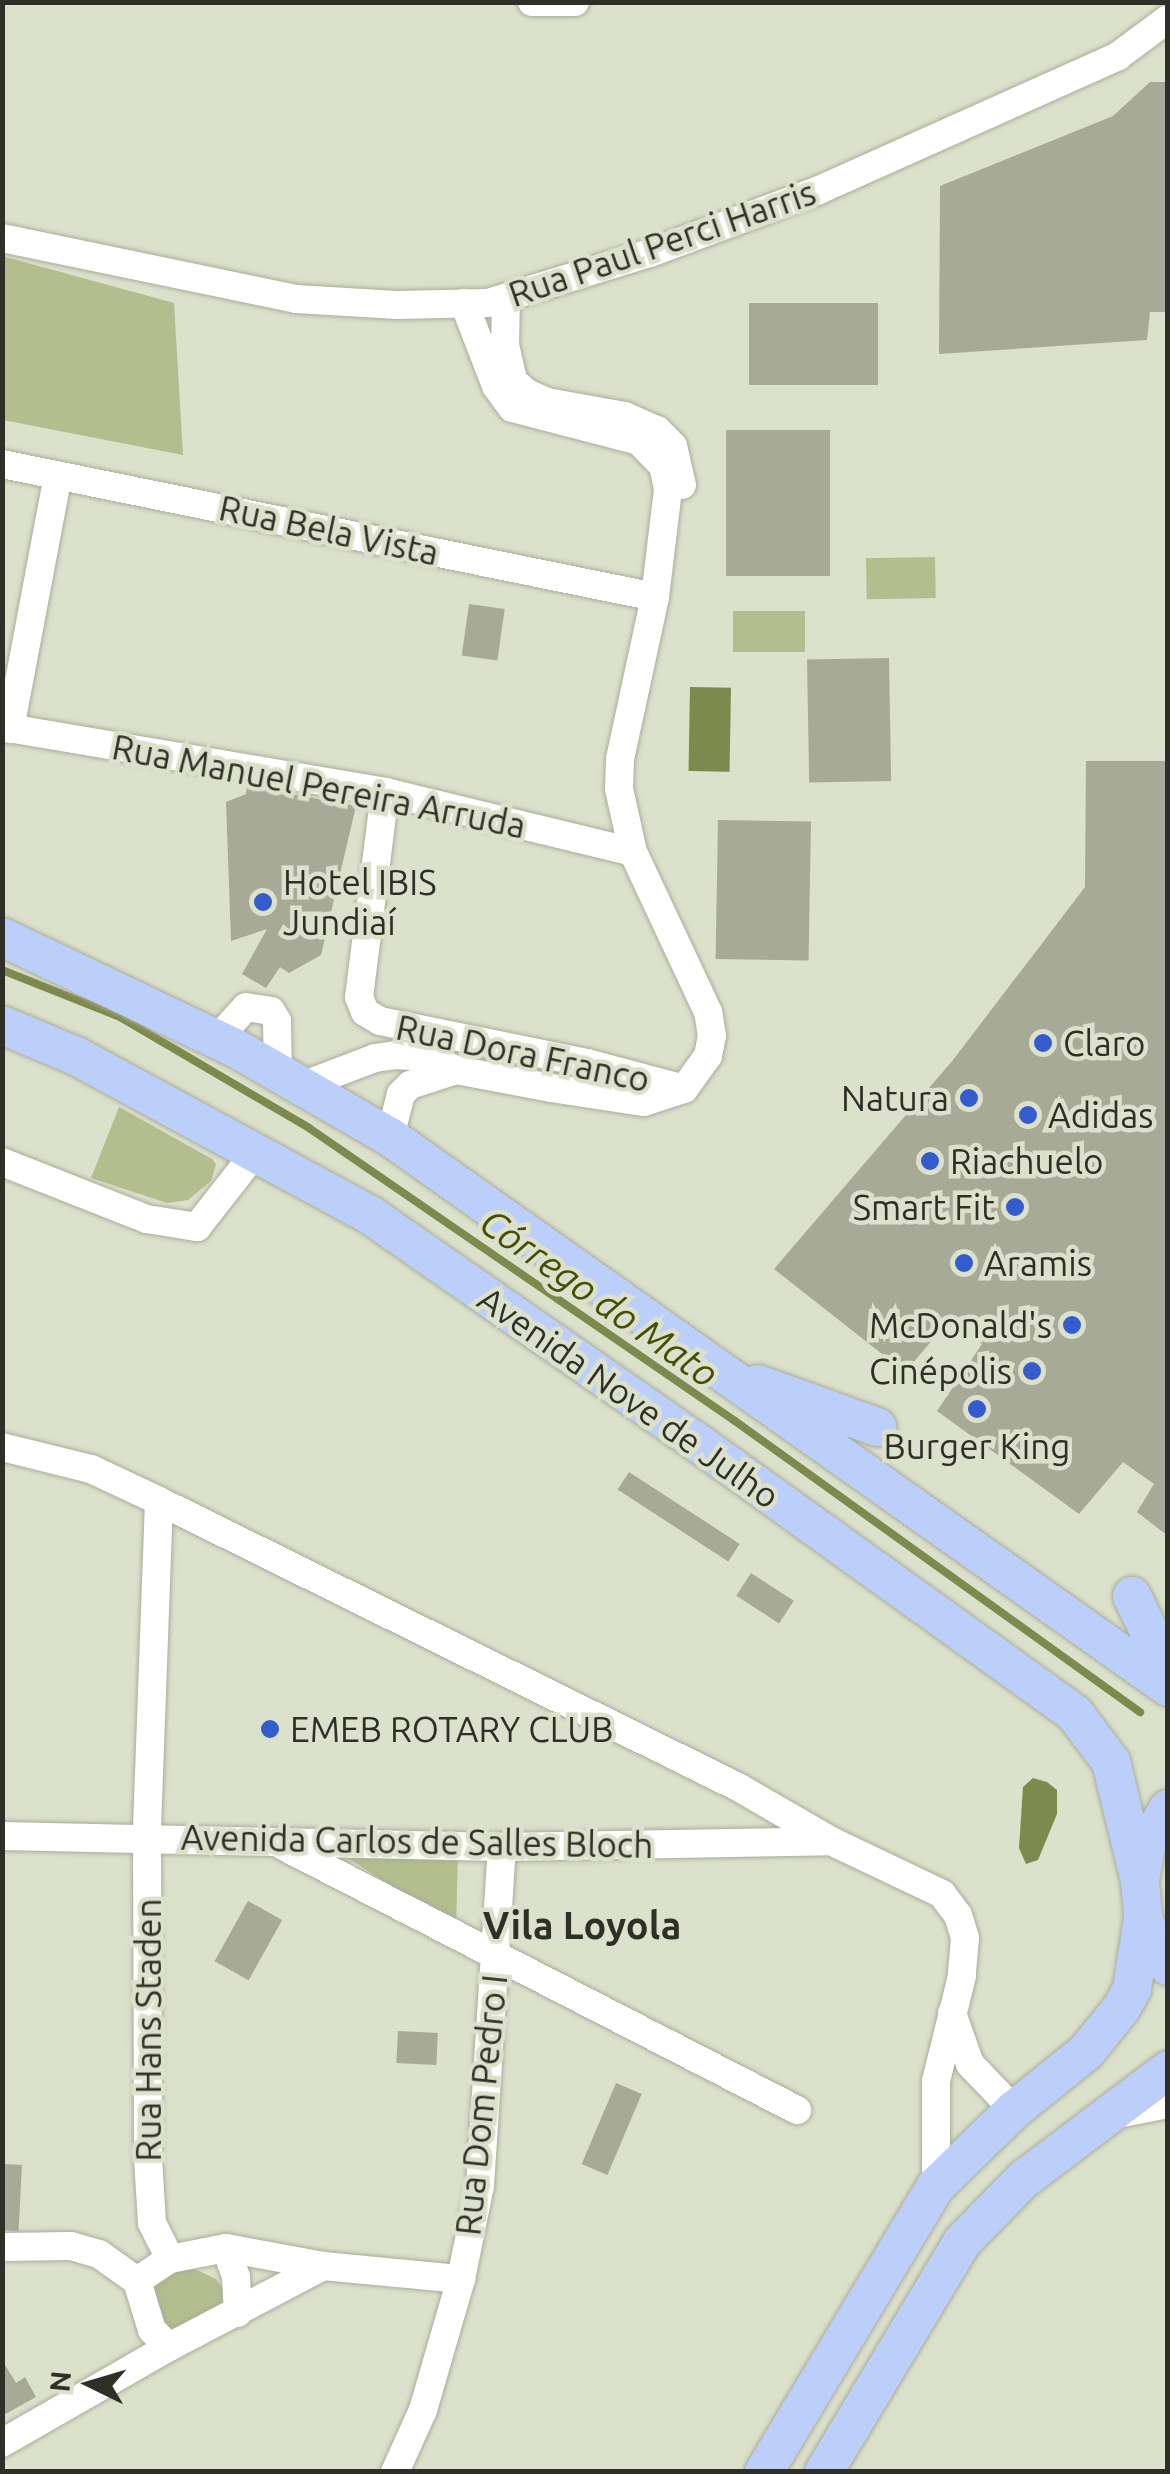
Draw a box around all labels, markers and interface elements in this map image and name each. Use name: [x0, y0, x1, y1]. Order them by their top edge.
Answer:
street label: Rua Paul Perci Harris: [503, 171, 821, 315]
street label: Rua Bela Vista: [215, 486, 443, 574]
street label: Rua Manuel Pereira Arruda: [109, 725, 529, 847]
place label: Hotel IBIS Jundiaí: [283, 861, 437, 943]
marker: Hotel IBIS Jundiaí: [252, 891, 274, 913]
street label: Rua Dora Franco: [393, 1006, 653, 1100]
place label: Claro: [1063, 1022, 1145, 1064]
marker: Claro: [1032, 1032, 1054, 1054]
place label: Natura: [841, 1077, 949, 1119]
marker: Natura: [958, 1087, 980, 1109]
place label: Adidas: [1048, 1094, 1153, 1136]
marker: Adidas: [1017, 1104, 1039, 1126]
place label: Riachuelo: [950, 1140, 1104, 1182]
marker: Riachuelo: [919, 1150, 941, 1172]
place label: Smart Fit: [853, 1186, 995, 1228]
marker: Smart Fit: [1004, 1196, 1026, 1218]
water label: Córrego do Mato: [471, 1199, 727, 1397]
place label: Aramis: [984, 1242, 1092, 1284]
marker: Aramis: [953, 1252, 975, 1274]
street label: Avenida Nove de Julho: [470, 1277, 788, 1517]
place label: McDonald's: [869, 1304, 1052, 1346]
marker: McDonald's: [1061, 1314, 1083, 1336]
place label: Cinépolis: [869, 1350, 1012, 1392]
marker: Cinépolis: [1021, 1360, 1043, 1382]
marker: Burger King: [966, 1398, 988, 1420]
place label: Burger King: [884, 1425, 1070, 1467]
place label: EMEB ROTARY CLUB: [290, 1708, 613, 1750]
marker: EMEB ROTARY CLUB: [259, 1718, 281, 1740]
street label: Avenida Carlos de Salles Bloch: [180, 1816, 654, 1866]
street label: Rua Hans Staden: [127, 1898, 169, 2162]
district label: Vila Loyola: [483, 1903, 681, 1949]
street label: Rua Dom Pedro I: [446, 1973, 516, 2237]
north arrow: [40, 2334, 140, 2434]
text: N: [43, 2370, 76, 2393]

